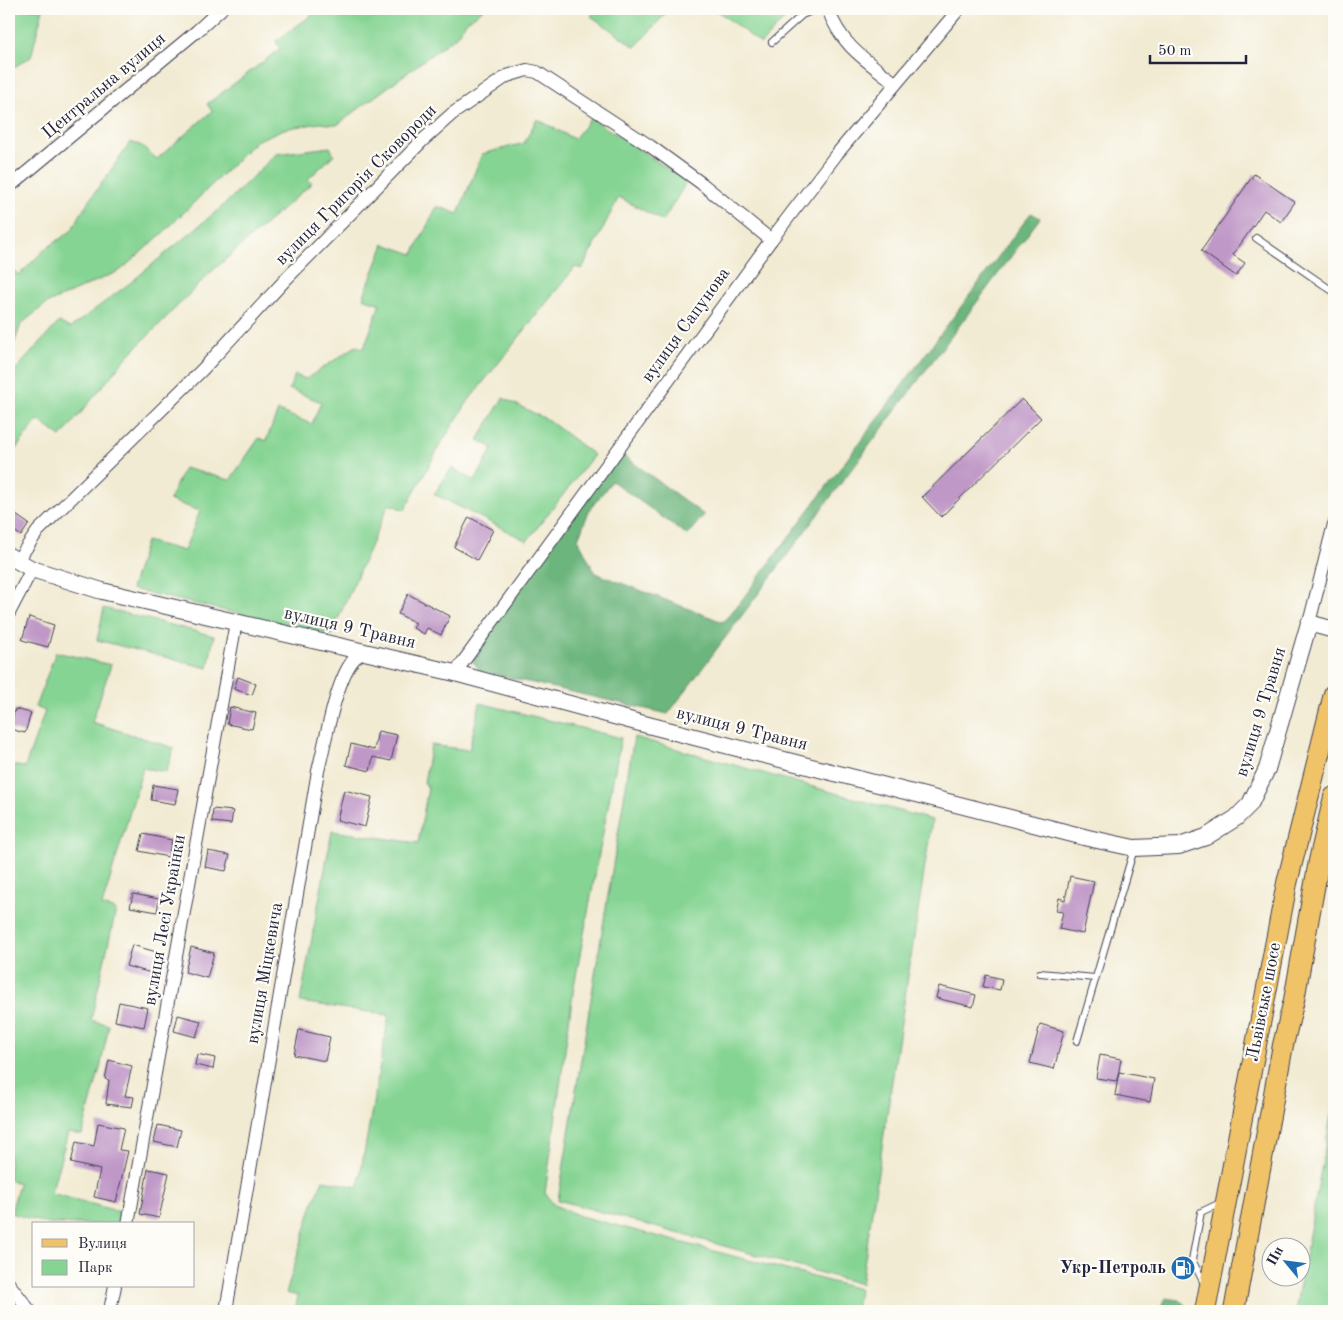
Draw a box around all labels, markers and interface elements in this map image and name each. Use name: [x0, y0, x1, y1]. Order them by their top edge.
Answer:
street label: Центральна вулиця: [39, 29, 169, 143]
scale bar: [1150, 32, 1247, 64]
text: 50 m: [1158, 44, 1192, 59]
street label: вулиця Григорія Сковороди: [272, 101, 440, 269]
street label: вулиця Сапунова: [638, 264, 734, 386]
street label: вулиця 9 Травня: [282, 604, 418, 652]
street label: вулиця 9 Травня: [1233, 645, 1289, 779]
street label: вулиця 9 Травня: [675, 704, 809, 754]
street label: вулиця Лесі Українки: [141, 833, 189, 1007]
street label: вулиця Міцкевича: [244, 901, 286, 1045]
street label: Львівське шосе: [1244, 941, 1284, 1063]
legend: [32, 1222, 195, 1288]
text: Вулиця: [78, 1237, 127, 1252]
north arrow: [1260, 1238, 1310, 1288]
text: Пн: [1265, 1244, 1286, 1268]
fuel station icon: Укр-Петроль: [1170, 1255, 1196, 1281]
place label: Укр-Петроль: [1059, 1259, 1166, 1277]
text: Парк: [78, 1261, 113, 1276]

